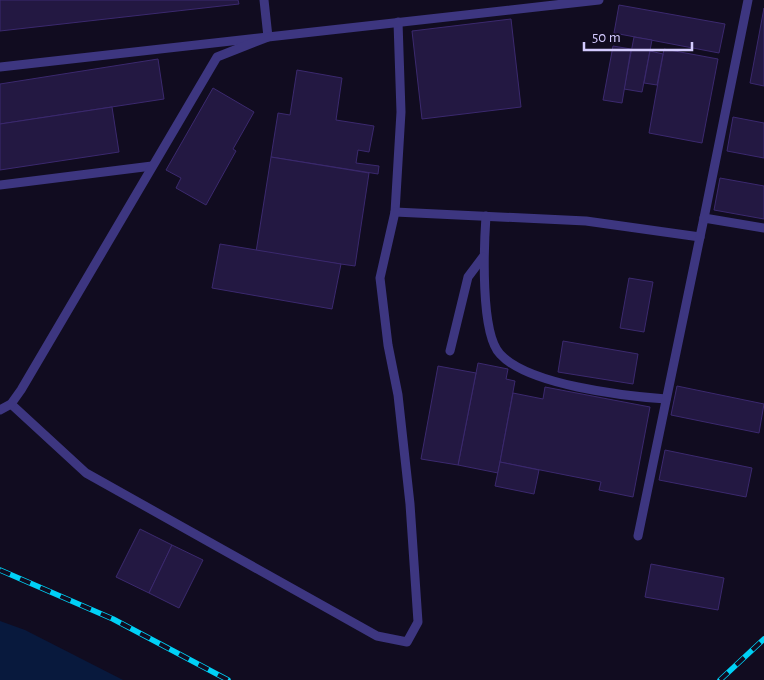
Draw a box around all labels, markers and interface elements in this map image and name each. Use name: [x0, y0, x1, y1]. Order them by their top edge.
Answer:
scale bar: [584, 20, 692, 52]
text: 50 m: [592, 30, 621, 45]

